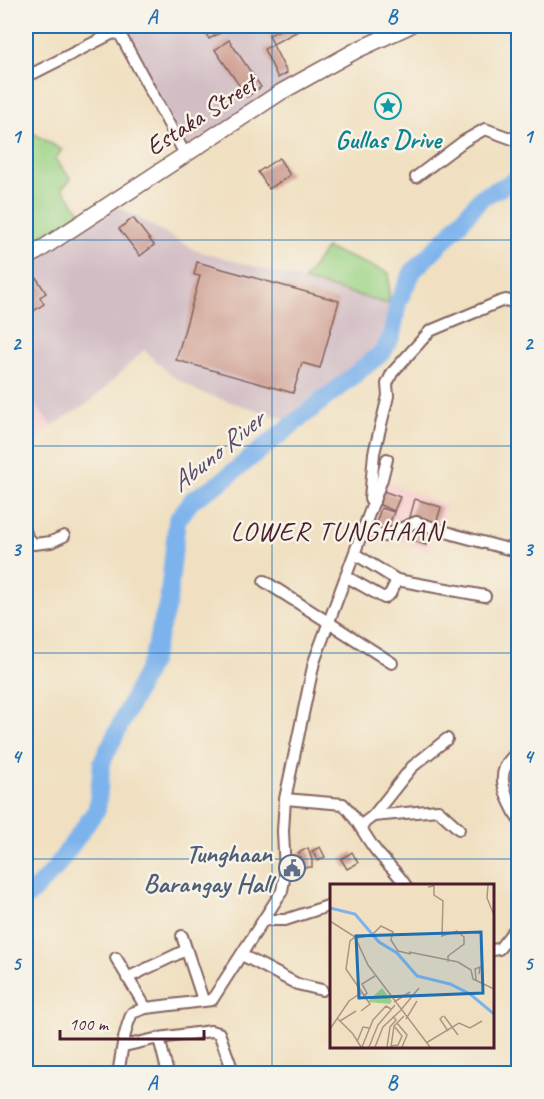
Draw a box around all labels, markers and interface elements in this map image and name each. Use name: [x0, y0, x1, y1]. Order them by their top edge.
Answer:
text: A: [147, 4, 159, 29]
text: B: [387, 4, 399, 29]
street label: Estaka Street: [139, 65, 265, 163]
place icon: Gullas Drive: [373, 91, 403, 121]
place label: Gullas Drive: [335, 123, 443, 156]
text: 1: [12, 124, 23, 149]
text: 1: [524, 124, 535, 149]
text: 2: [12, 331, 23, 356]
text: 2: [524, 331, 535, 356]
water label: Abuno River: [163, 400, 275, 499]
district label: LOWER TUNGHAAN: [231, 514, 446, 548]
text: 3: [12, 537, 23, 562]
text: 3: [524, 537, 535, 562]
text: 4: [12, 744, 24, 769]
text: 4: [524, 744, 536, 769]
place label: Tunghaan Barangay Hall: [144, 837, 277, 900]
public building icon: Tunghaan Barangay Hall: [277, 853, 307, 883]
inset map: [330, 884, 493, 1048]
text: 5: [12, 951, 23, 976]
text: 5: [524, 951, 535, 976]
scale bar: [60, 1003, 204, 1041]
text: 100 m: [69, 1013, 110, 1035]
text: A: [147, 1070, 159, 1095]
text: B: [387, 1070, 399, 1095]

